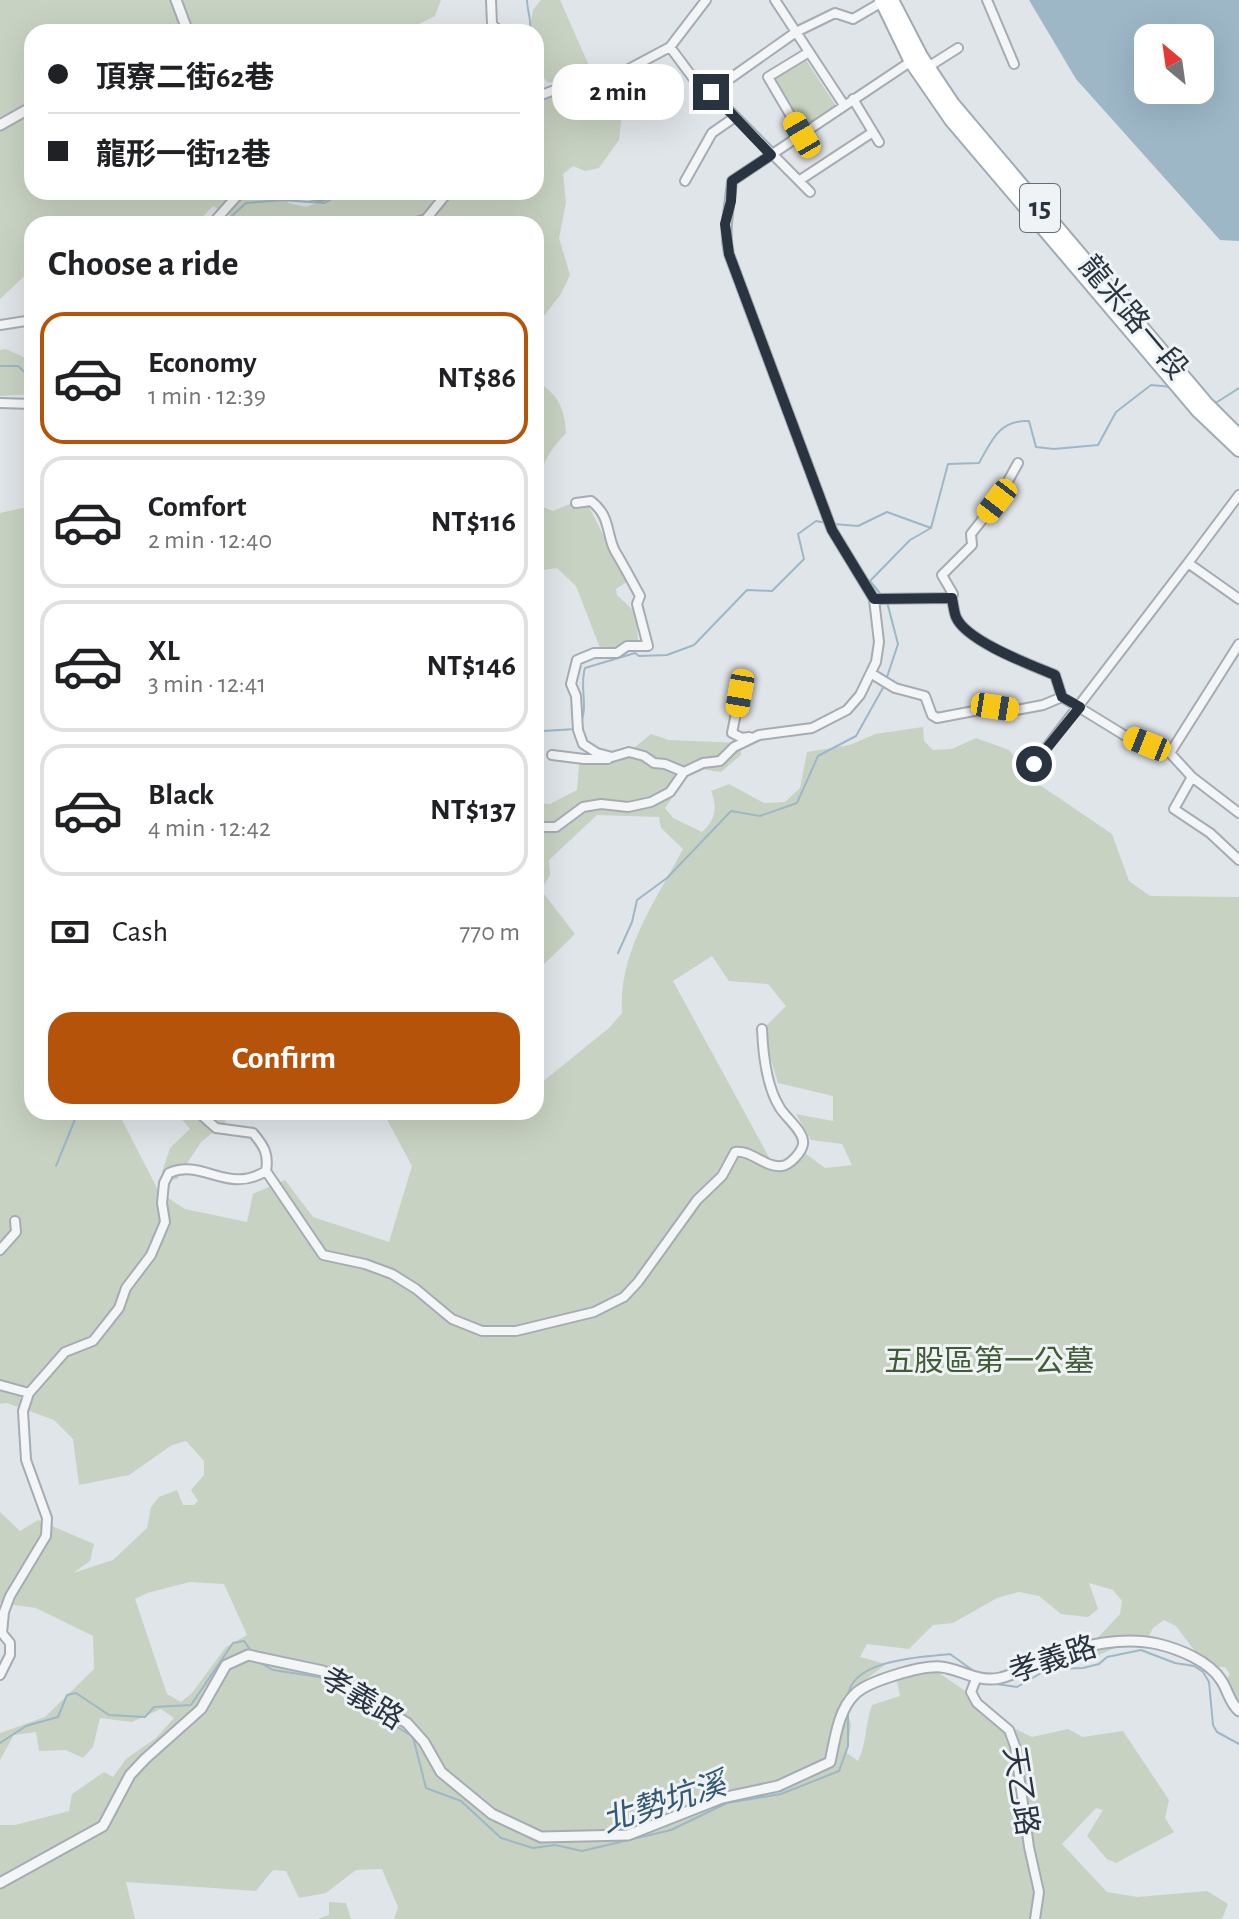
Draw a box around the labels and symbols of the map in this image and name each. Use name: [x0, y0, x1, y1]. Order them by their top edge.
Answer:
north arrow: [1134, 24, 1214, 104]
callout: 2 min: [551, 64, 683, 120]
route end: [693, 74, 729, 110]
car: [780, 108, 824, 162]
road number: 15: [1020, 184, 1060, 232]
street label: 龍米路一段: [1073, 250, 1194, 385]
car: [973, 475, 1021, 527]
car: [724, 667, 756, 719]
car: [969, 691, 1021, 723]
car: [1120, 724, 1174, 764]
route start: [1016, 746, 1052, 782]
park label: 五股區第一公墓: [884, 1345, 1094, 1377]
street label: 孝義路: [1005, 1630, 1100, 1688]
street label: 孝義路: [316, 1661, 409, 1735]
street label: 天乙路: [998, 1744, 1044, 1838]
water label: 北勢坑溪: [598, 1765, 734, 1838]

